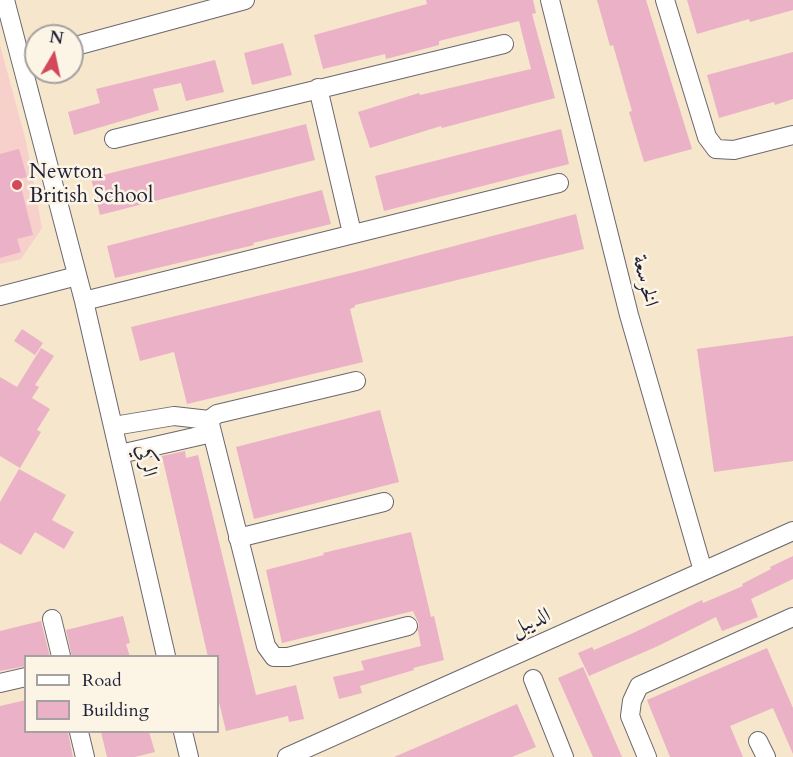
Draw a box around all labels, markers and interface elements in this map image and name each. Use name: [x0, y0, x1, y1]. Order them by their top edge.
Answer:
north arrow: [24, 24, 84, 84]
text: N: [48, 26, 65, 50]
place label: Newton British School: [29, 160, 153, 210]
marker: Newton British School: [10, 178, 24, 192]
street label: الخرسعة: [625, 252, 663, 310]
street label: الركي: [129, 442, 161, 480]
street label: الديبل: [507, 603, 555, 643]
legend: [24, 655, 219, 733]
text: Road: [82, 668, 122, 693]
text: Building: [82, 698, 149, 723]

